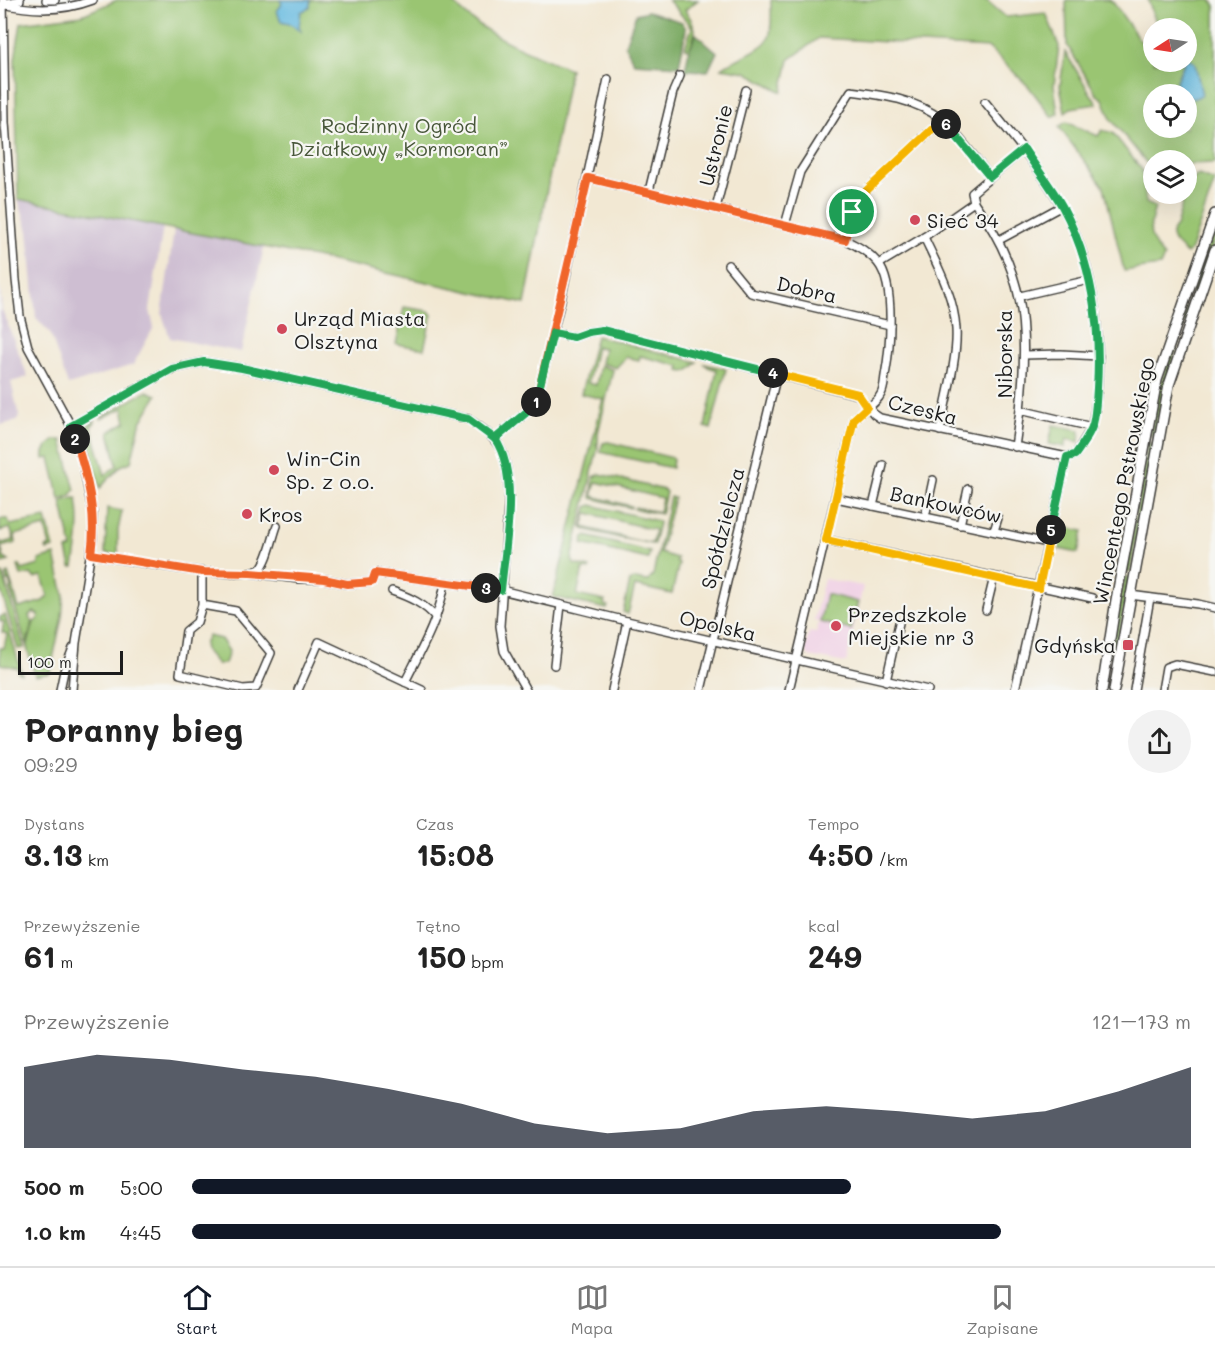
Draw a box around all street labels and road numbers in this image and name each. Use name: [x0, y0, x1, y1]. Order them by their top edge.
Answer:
street label: Ustronie: [692, 101, 738, 189]
street label: Dobra: [774, 269, 840, 309]
street label: Niborska: [991, 310, 1017, 398]
street label: Wincentego Pstrowskiego: [1086, 355, 1160, 607]
street label: Czeska: [886, 388, 960, 430]
street label: Spółdzielcza: [694, 465, 750, 591]
street label: Bankowców: [888, 480, 1004, 528]
street label: Opolska: [677, 604, 759, 646]

